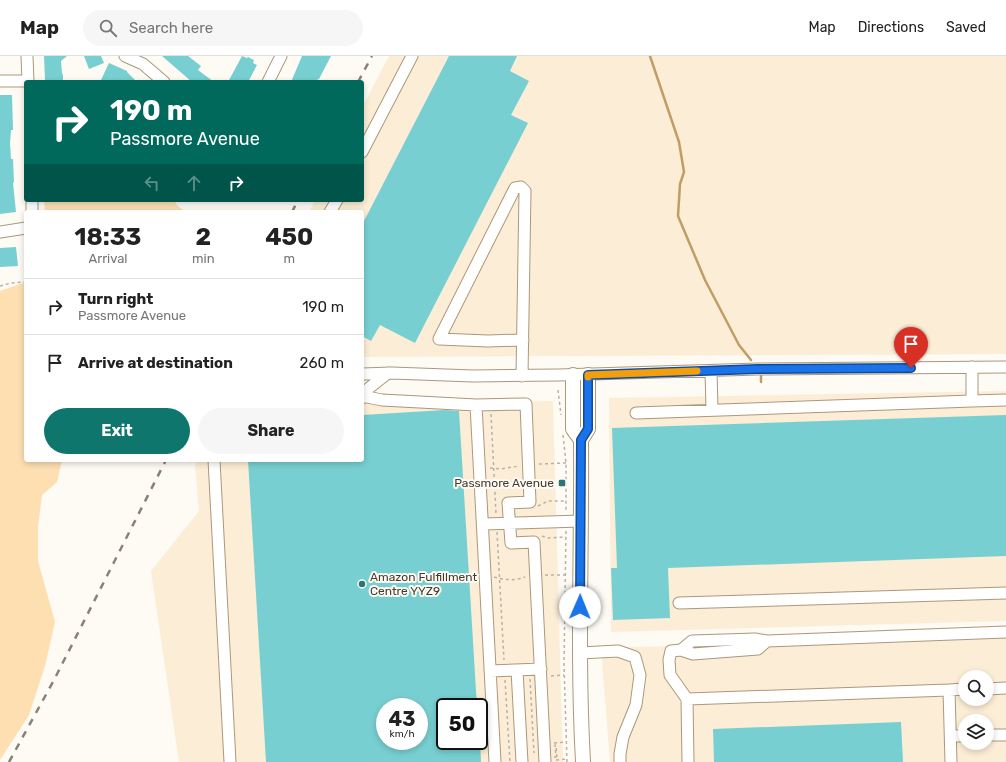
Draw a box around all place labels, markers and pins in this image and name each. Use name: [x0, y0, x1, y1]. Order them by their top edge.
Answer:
pin: [894, 327, 928, 368]
place label: Passmore Avenue: [454, 476, 554, 490]
marker: Passmore Avenue: [557, 478, 567, 488]
place label: Amazon Fulfillment Centre YYZ9: [370, 570, 477, 598]
marker: Amazon Fulfillment Centre YYZ9: [357, 579, 367, 589]

